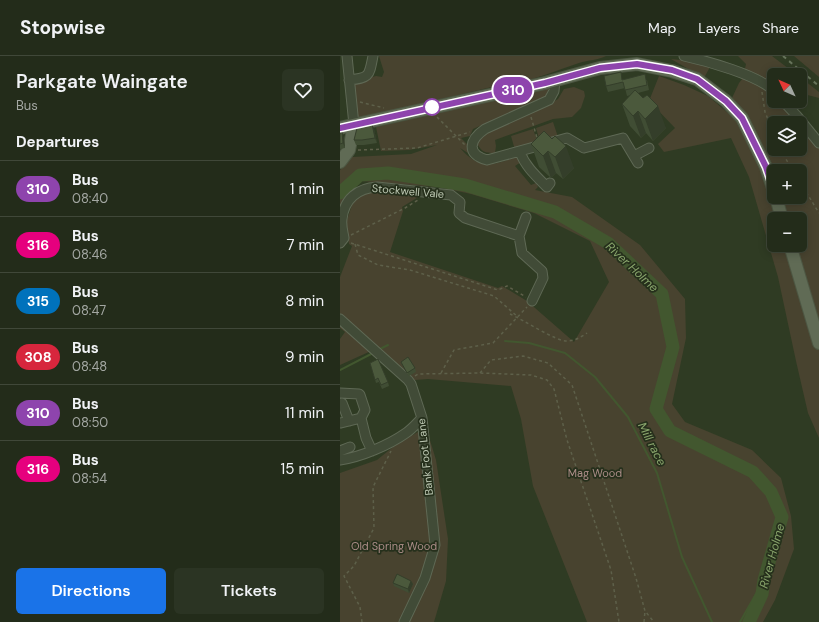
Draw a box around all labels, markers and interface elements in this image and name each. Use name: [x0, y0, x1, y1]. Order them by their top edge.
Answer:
text: Stopwise: [20, 15, 106, 40]
text: Map: [648, 19, 676, 37]
text: Layers: [698, 19, 740, 37]
text: Share: [762, 19, 799, 37]
north arrow: [767, 68, 807, 108]
map controls: [767, 68, 807, 252]
text: Parkgate Waingate: [16, 69, 188, 94]
button: heart: [282, 69, 324, 111]
line badge: 310: [490, 77, 536, 103]
text: 310: [501, 81, 525, 99]
text: Bus: [16, 97, 38, 114]
unlabelled marker: [423, 98, 441, 116]
button: layers: [767, 116, 807, 156]
text: Departures: [16, 132, 99, 152]
button: +: [767, 164, 807, 204]
text: Bus: [72, 170, 99, 190]
text: 1 min: [290, 179, 324, 199]
text: 310: [26, 180, 50, 198]
street label: Stockwell Vale: [371, 181, 445, 201]
text: 08:40: [72, 190, 108, 207]
button: −: [767, 212, 807, 252]
text: Bus: [72, 226, 99, 246]
text: 7 min: [286, 235, 324, 255]
text: 316: [27, 236, 49, 254]
water label: River Holme: [602, 238, 662, 296]
text: 08:46: [72, 246, 107, 263]
text: Bus: [72, 282, 99, 302]
text: 8 min: [285, 291, 324, 311]
text: 315: [27, 292, 49, 310]
text: 08:47: [72, 302, 106, 319]
text: Bus: [72, 338, 99, 358]
text: 9 min: [285, 347, 324, 367]
text: 308: [24, 348, 52, 366]
text: 08:48: [72, 358, 107, 375]
text: Bus: [72, 394, 99, 414]
text: 11 min: [285, 403, 324, 423]
text: 310: [26, 404, 50, 422]
text: 08:50: [72, 414, 108, 431]
street label: Bank Foot Lane: [414, 418, 436, 496]
water label: Mill race: [634, 420, 670, 469]
text: Bus: [72, 450, 99, 470]
text: 15 min: [281, 459, 324, 479]
text: 316: [27, 460, 49, 478]
park label: Mag Wood: [568, 466, 622, 480]
text: 08:54: [72, 470, 107, 487]
water label: River Holme: [756, 522, 788, 590]
park label: Old Spring Wood: [351, 539, 437, 553]
button: Directions: [16, 568, 166, 614]
button: Tickets: [174, 568, 324, 614]

